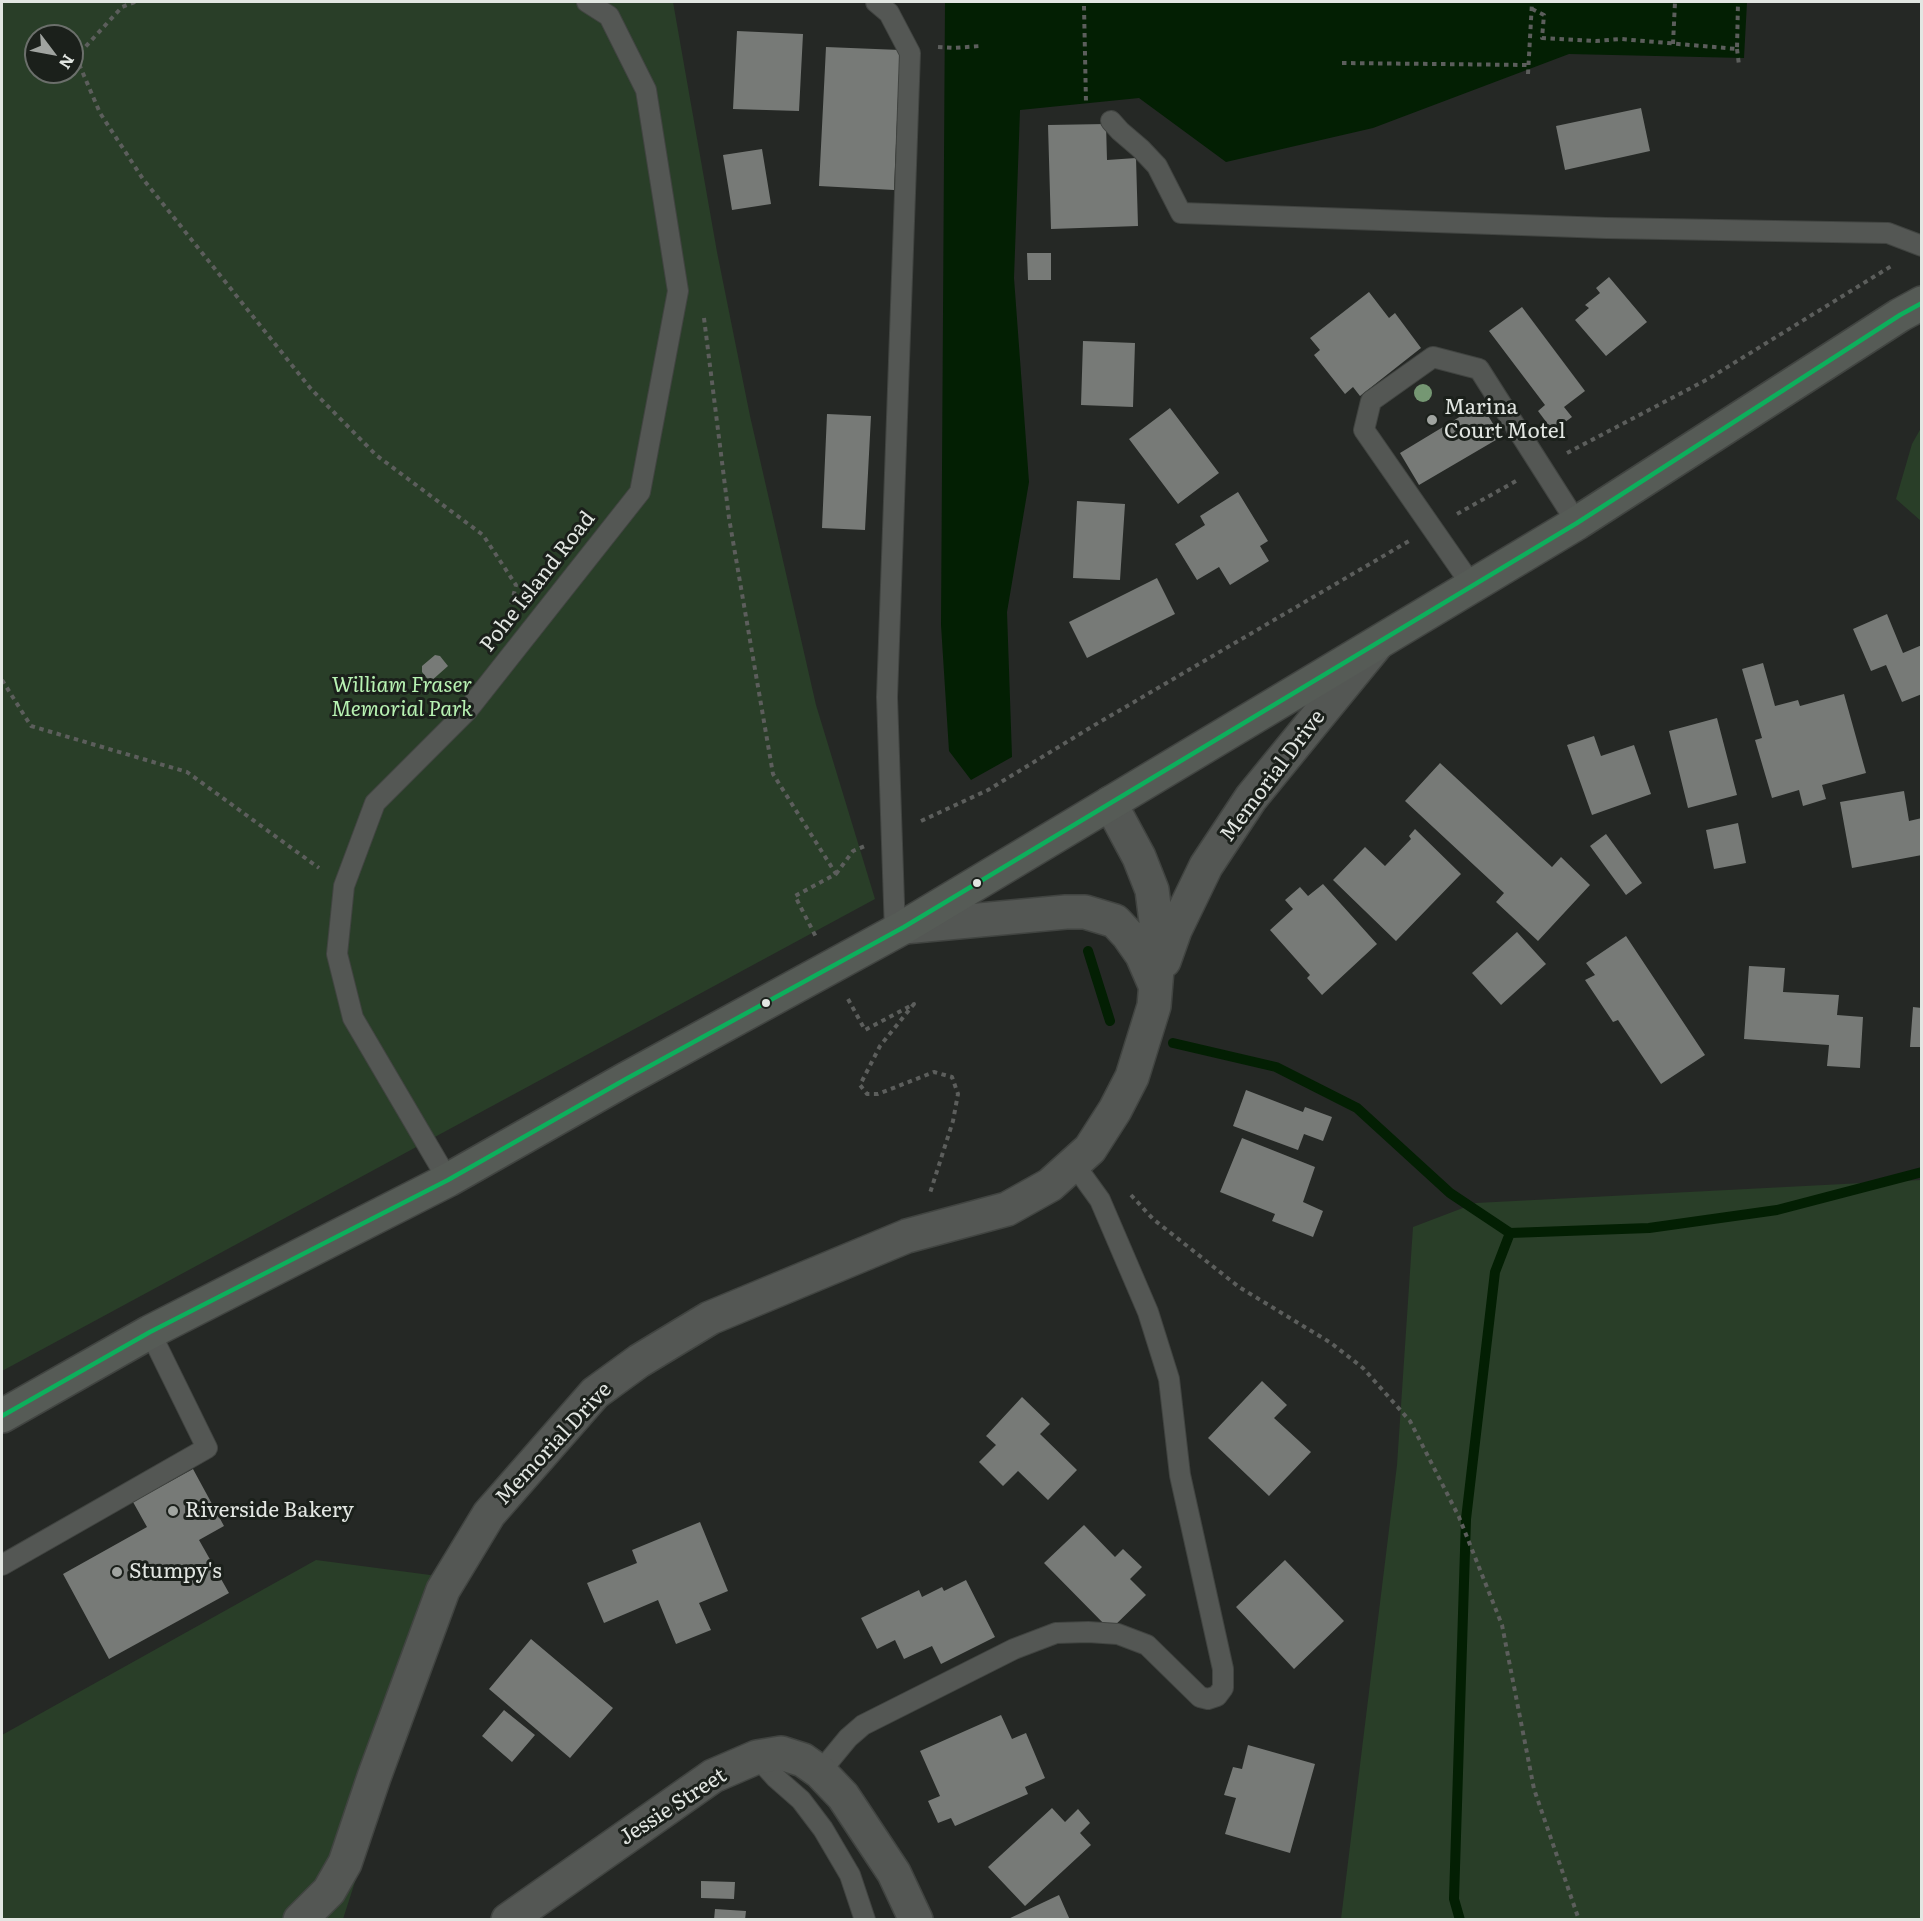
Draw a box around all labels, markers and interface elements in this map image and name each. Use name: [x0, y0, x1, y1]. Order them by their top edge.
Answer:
north arrow: [24, 24, 84, 84]
text: N: [54, 50, 81, 75]
place label: Marina Court Motel: [1444, 395, 1565, 445]
marker: Marina Court Motel: [1425, 413, 1439, 427]
street label: Pohe Island Road: [475, 507, 601, 657]
park label: William Fraser Memorial Park: [331, 673, 473, 723]
street label: Memorial Drive: [1215, 705, 1331, 847]
unlabelled marker: [971, 877, 983, 889]
unlabelled marker: [760, 997, 772, 1009]
street label: Memorial Drive: [491, 1378, 617, 1510]
place label: Riverside Bakery: [185, 1498, 354, 1524]
marker: Riverside Bakery: [166, 1504, 180, 1518]
place label: Stumpy's: [129, 1559, 222, 1585]
marker: Stumpy's: [110, 1565, 124, 1579]
street label: Jessie Street: [615, 1763, 731, 1851]

